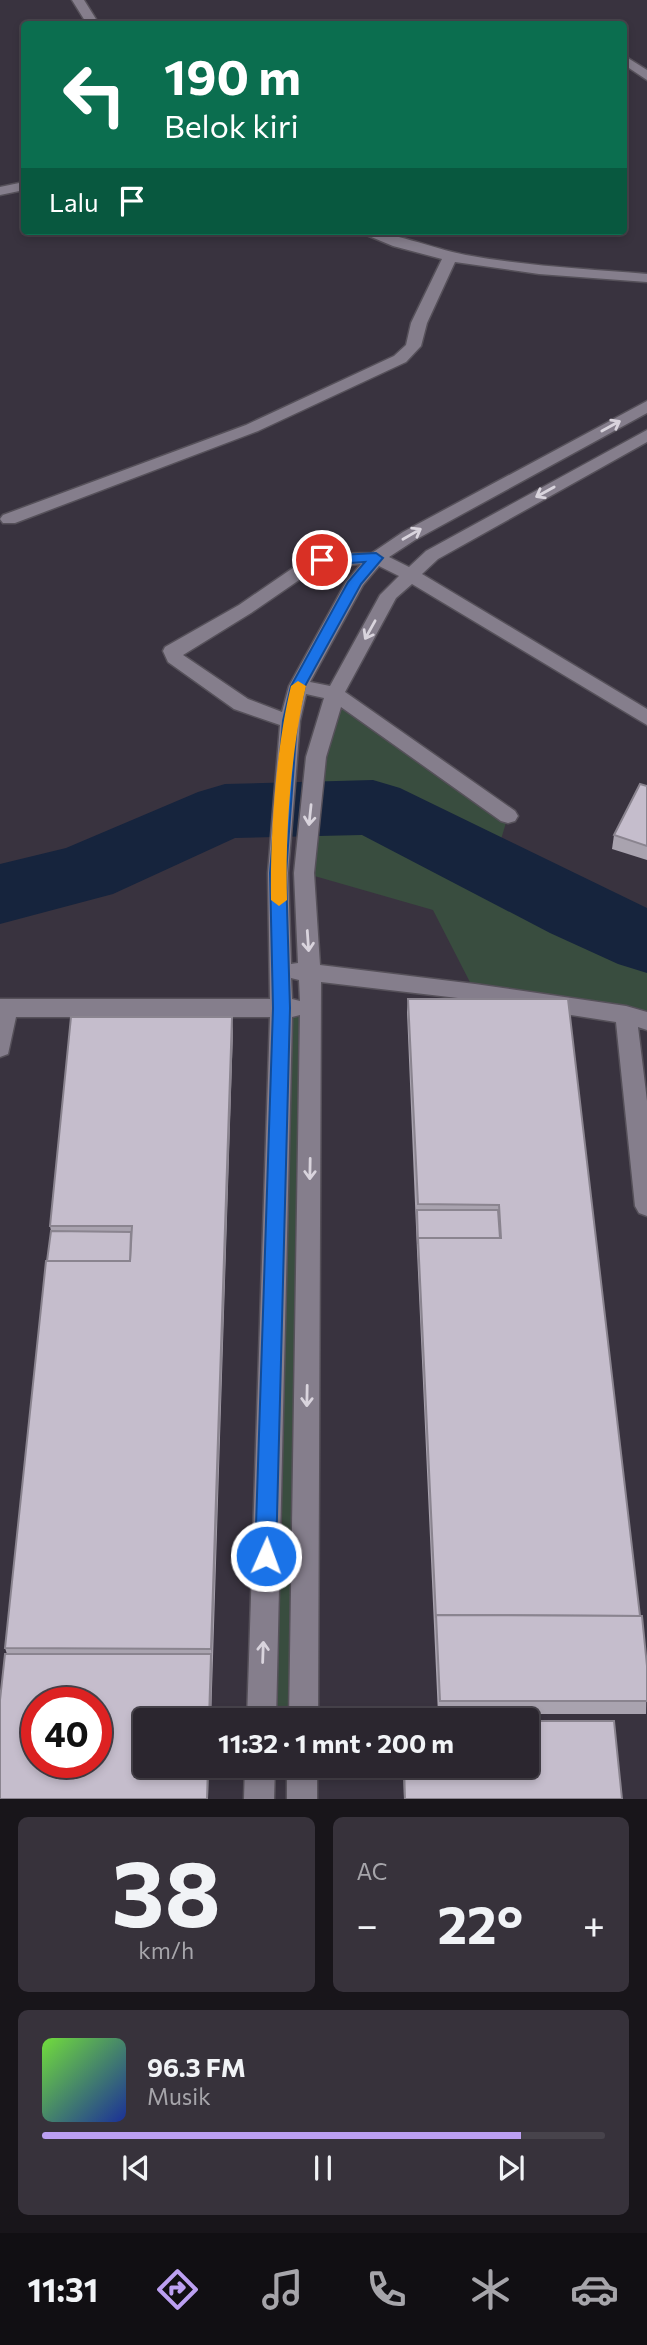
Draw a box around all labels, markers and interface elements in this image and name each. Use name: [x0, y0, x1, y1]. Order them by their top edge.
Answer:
text: 190 m: [164, 45, 301, 105]
icon: left: [49, 49, 140, 140]
text: Belok kiri: [164, 105, 299, 145]
icon: arrive: [113, 182, 151, 220]
text: Lalu: [49, 186, 99, 217]
one-way arrow: [601, 418, 621, 432]
one-way arrow: [535, 485, 555, 499]
one-way arrow: [401, 527, 421, 541]
pin: [292, 530, 352, 590]
icon: arrive: [303, 541, 341, 579]
one-way arrow: [363, 619, 376, 640]
one-way arrow: [303, 804, 316, 826]
one-way arrow: [302, 930, 315, 953]
one-way arrow: [303, 1157, 316, 1180]
one-way arrow: [300, 1385, 314, 1408]
position arrow: [229, 1519, 303, 1593]
one-way arrow: [257, 1641, 270, 1664]
speed limit sign: 40: [21, 1687, 112, 1778]
text: 11:32 · 1 mnt · 200 m: [218, 1727, 454, 1758]
text: 38: [112, 1834, 221, 1946]
text: AC: [357, 1857, 387, 1885]
text: 22°: [438, 1891, 523, 1955]
text: −: [357, 1900, 378, 1947]
text: +: [583, 1900, 605, 1947]
text: km/h: [138, 1936, 194, 1964]
text: 96.3 FM: [147, 2051, 246, 2082]
text: Musik: [147, 2082, 211, 2110]
icon: previous: [117, 2149, 155, 2187]
icon: pause: [304, 2149, 342, 2187]
icon: next: [492, 2149, 530, 2187]
icon: directions: [153, 2265, 202, 2314]
icon: music: [258, 2265, 307, 2314]
icon: phone: [362, 2265, 411, 2314]
icon: climate: [466, 2265, 515, 2314]
icon: car: [570, 2265, 619, 2314]
text: 11:31: [28, 2269, 98, 2309]

